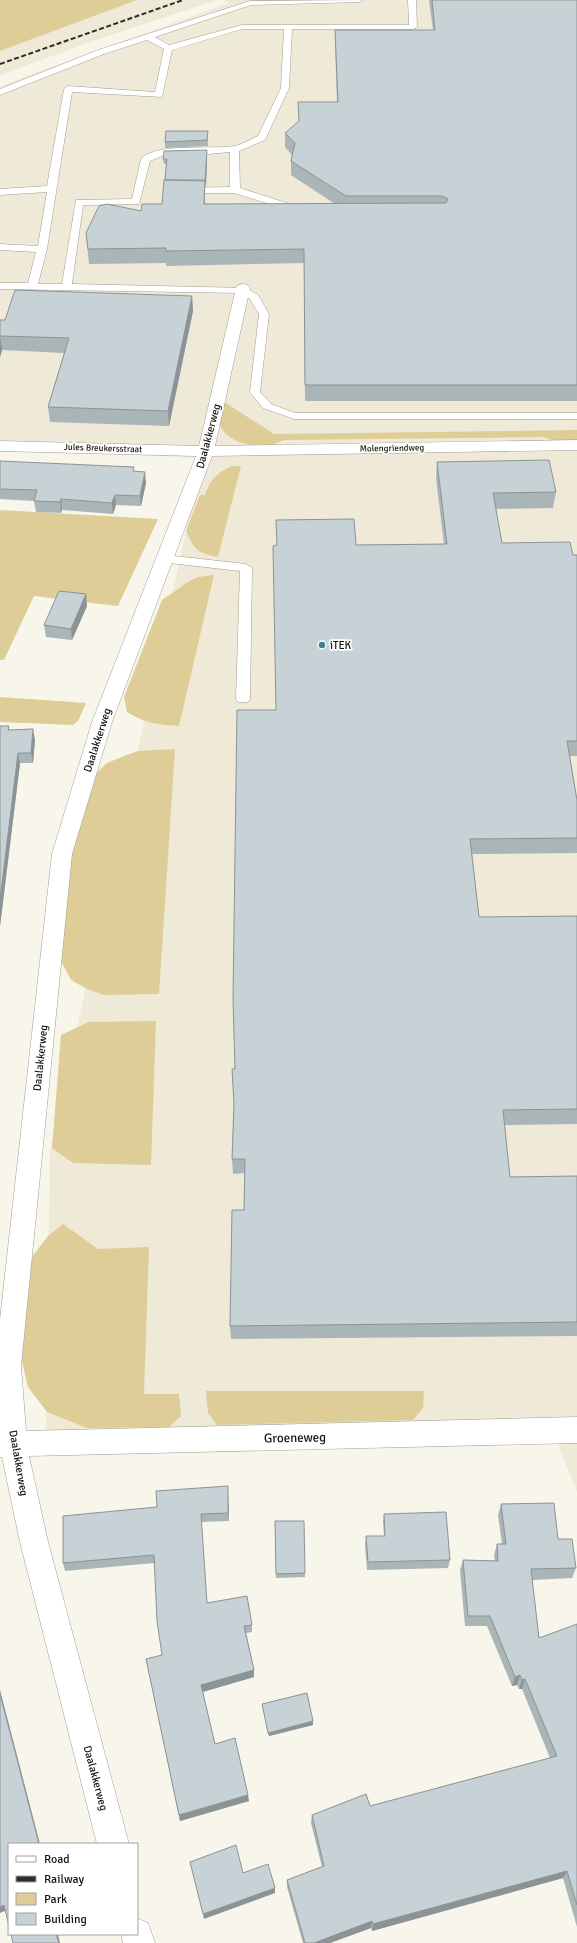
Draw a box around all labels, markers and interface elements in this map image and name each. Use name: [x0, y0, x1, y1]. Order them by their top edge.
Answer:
street label: Daalakkerweg: [194, 402, 223, 470]
street label: Jules Breukersstraat: [64, 442, 142, 455]
street label: Molengriendweg: [360, 442, 425, 455]
place label: iTEK: [330, 639, 352, 652]
marker: iTEK: [317, 640, 327, 650]
street label: Daalakkerweg: [81, 706, 114, 774]
street label: Daalakkerweg: [31, 1024, 50, 1092]
street label: Daalakkerweg: [6, 1429, 31, 1497]
street label: Groeneweg: [264, 1429, 326, 1447]
street label: Daalakkerweg: [81, 1744, 110, 1812]
legend: [8, 1843, 138, 1935]
text: Road: [44, 1852, 70, 1867]
text: Railway: [44, 1872, 84, 1887]
text: Park: [44, 1892, 67, 1907]
text: Building: [44, 1912, 87, 1927]

